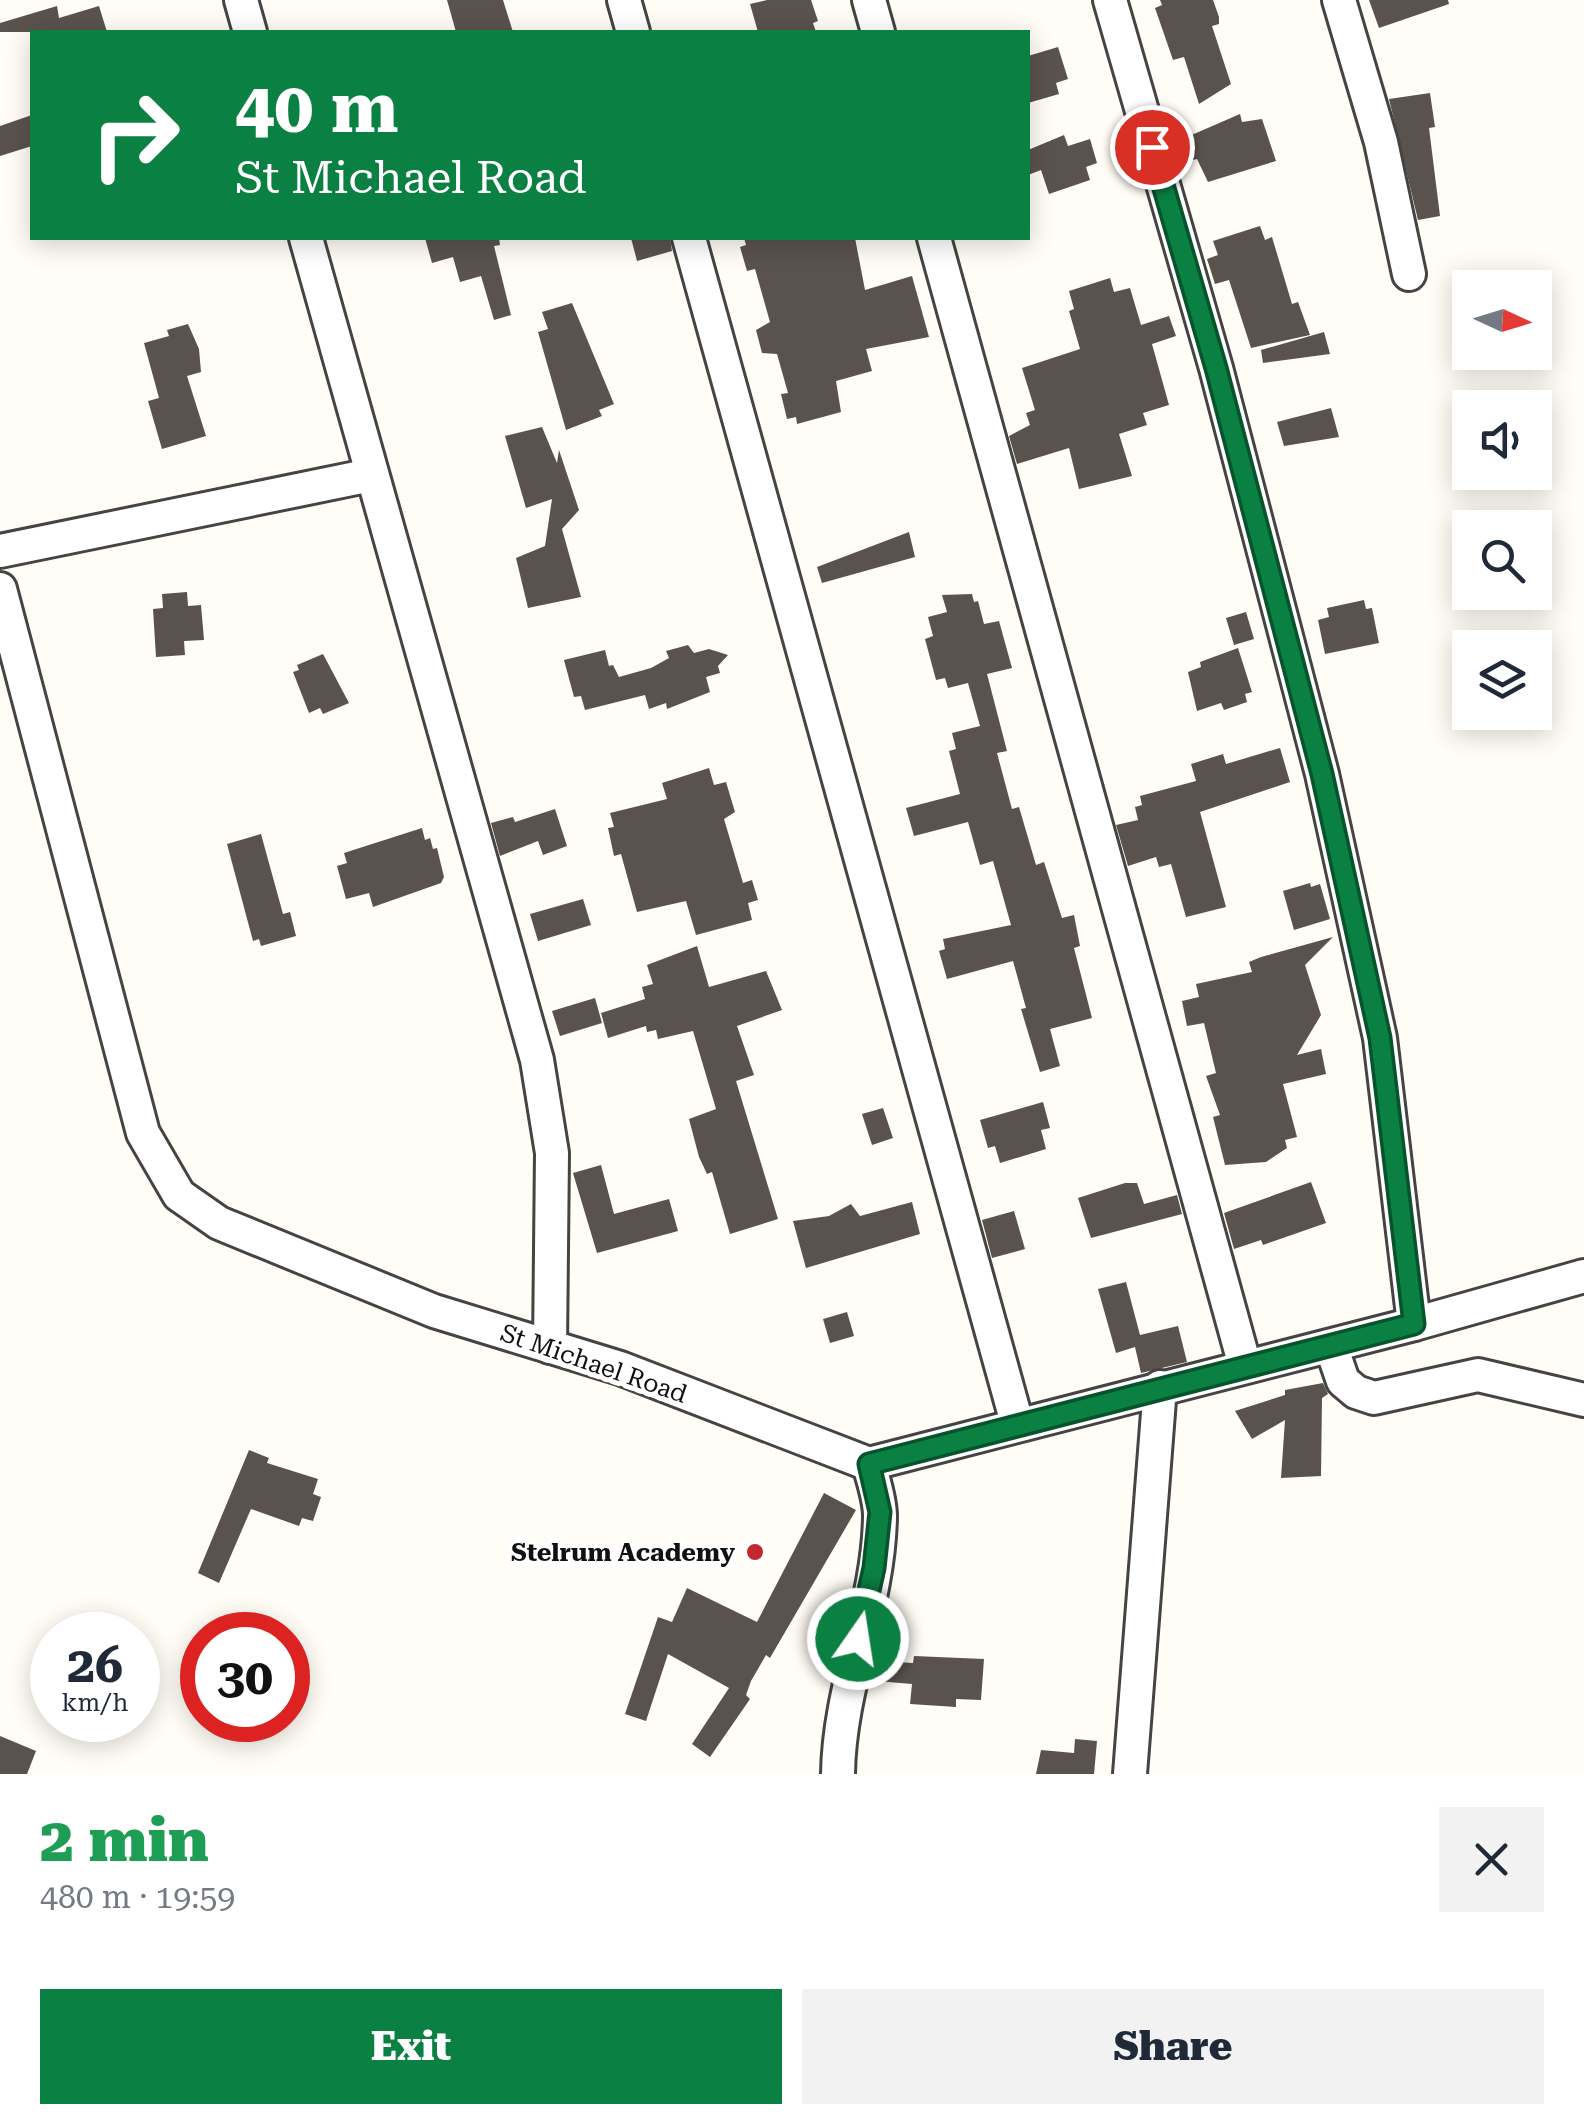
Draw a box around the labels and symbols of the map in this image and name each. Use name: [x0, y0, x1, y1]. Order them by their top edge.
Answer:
pin: [1110, 105, 1195, 190]
north arrow: [1452, 270, 1552, 370]
street label: St Michael Road: [497, 1318, 691, 1409]
place label: Stelrum Academy: [511, 1538, 735, 1567]
marker: Stelrum Academy: [744, 1541, 766, 1563]
position arrow: [806, 1587, 910, 1691]
speed limit sign: 30: [180, 1612, 310, 1742]

